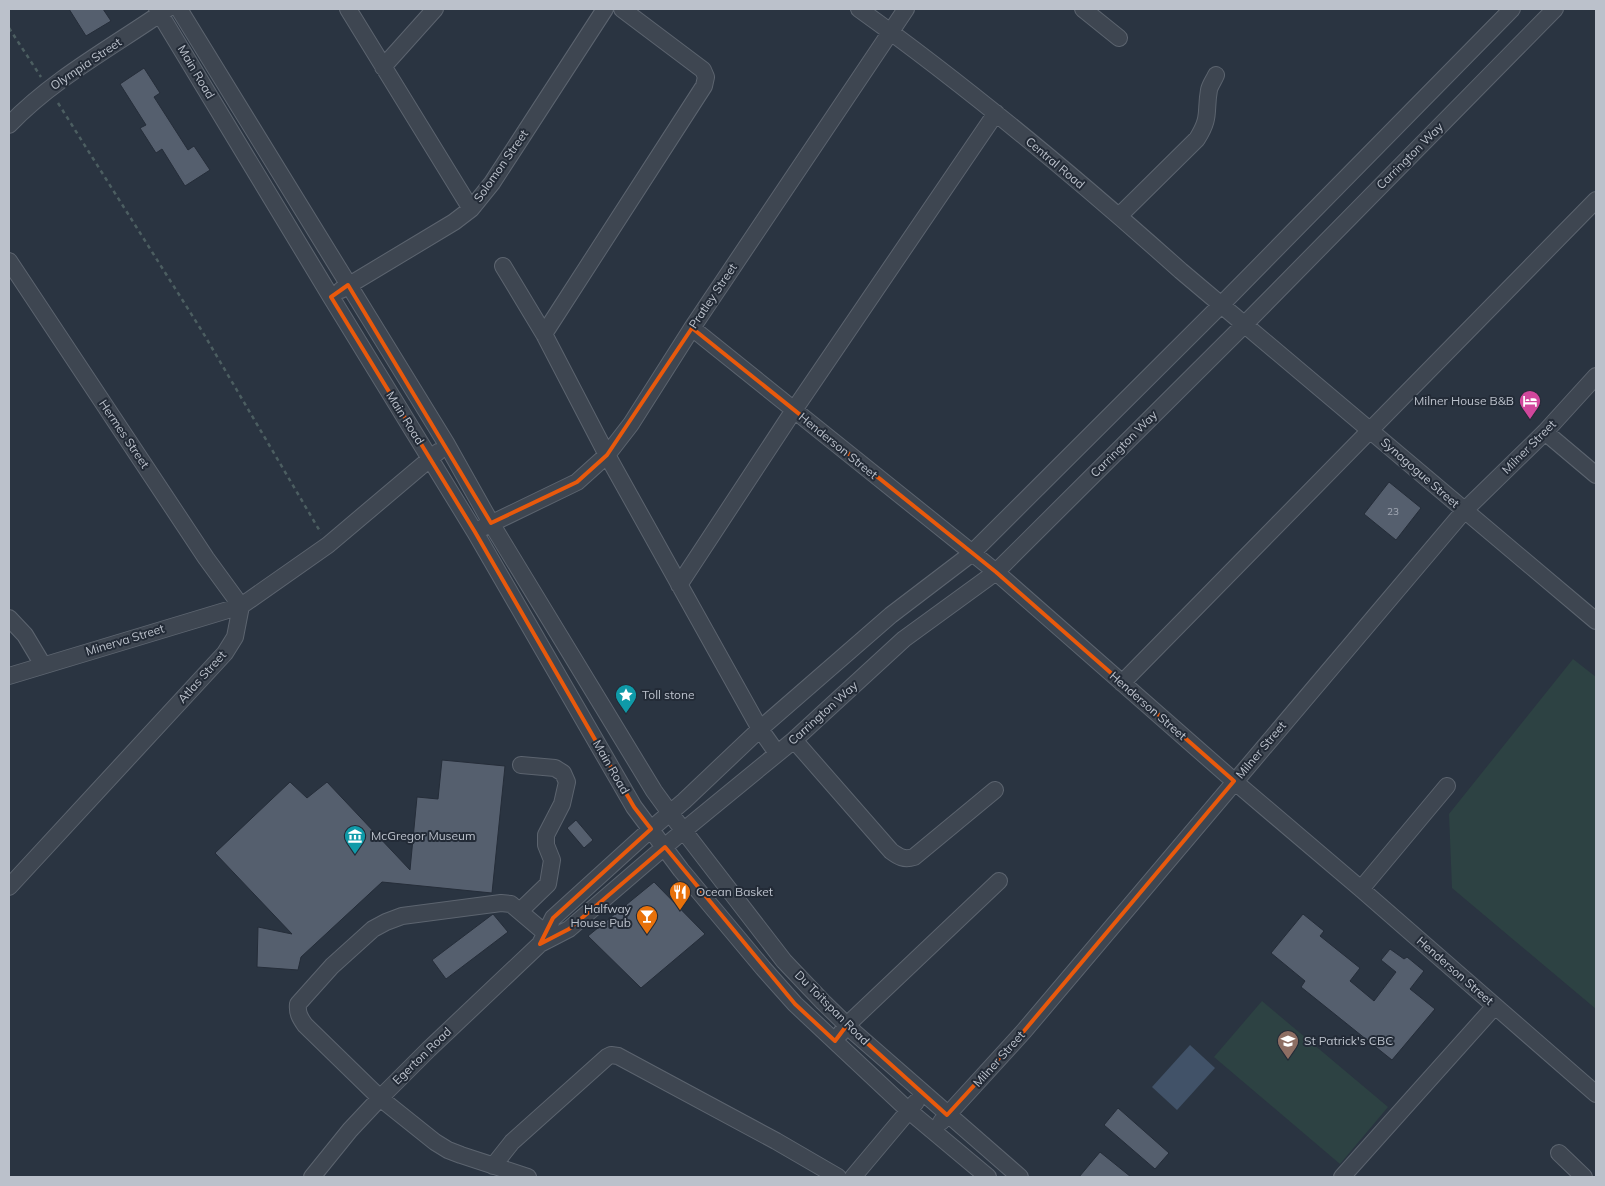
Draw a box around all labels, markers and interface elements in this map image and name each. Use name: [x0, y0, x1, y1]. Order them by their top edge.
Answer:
street label: Olympia Street: [47, 34, 124, 93]
street label: Main Road: [175, 42, 218, 101]
street label: Carrington Way: [1373, 119, 1447, 192]
street label: Solomon Street: [470, 127, 531, 205]
street label: Central Road: [1023, 134, 1088, 192]
street label: Pratley Street: [685, 260, 740, 331]
street label: Main Road: [383, 388, 428, 447]
hotel icon: Milner House B&B: [1518, 389, 1542, 420]
place label: Milner House B&B: [1414, 393, 1514, 408]
street label: Hermes Street: [96, 397, 153, 471]
street label: Carrington Way: [1087, 407, 1161, 480]
street label: Henderson Street: [796, 409, 881, 482]
street label: Milner Street: [1499, 417, 1559, 477]
street label: Synagogue Street: [1378, 434, 1463, 511]
house number: 23: [1387, 505, 1399, 518]
street label: Minerva Street: [84, 620, 166, 659]
street label: Atlas Street: [174, 647, 229, 706]
street label: Henderson Street: [1107, 668, 1190, 743]
street label: Carrington Way: [785, 677, 861, 748]
place icon: Toll stone: [614, 683, 638, 714]
place label: Toll stone: [642, 687, 694, 702]
street label: Milner Street: [1232, 718, 1289, 781]
street label: Main Road: [590, 737, 633, 796]
museum icon: McGregor Museum: [343, 824, 367, 855]
place label: McGregor Museum: [371, 828, 476, 843]
restaurant icon: Ocean Basket: [668, 880, 692, 911]
place label: Ocean Basket: [696, 884, 773, 899]
place label: Halfway House Pub: [571, 901, 632, 930]
bar icon: Halfway House Pub: [635, 904, 659, 935]
street label: Henderson Street: [1414, 933, 1497, 1008]
street label: Du Toitspan Road: [792, 967, 873, 1048]
street label: Egerton Road: [389, 1024, 454, 1087]
street label: Milner Street: [970, 1028, 1028, 1090]
school or university icon: St Patrick's CBC: [1276, 1029, 1300, 1060]
place label: St Patrick's CBC: [1304, 1033, 1393, 1048]

